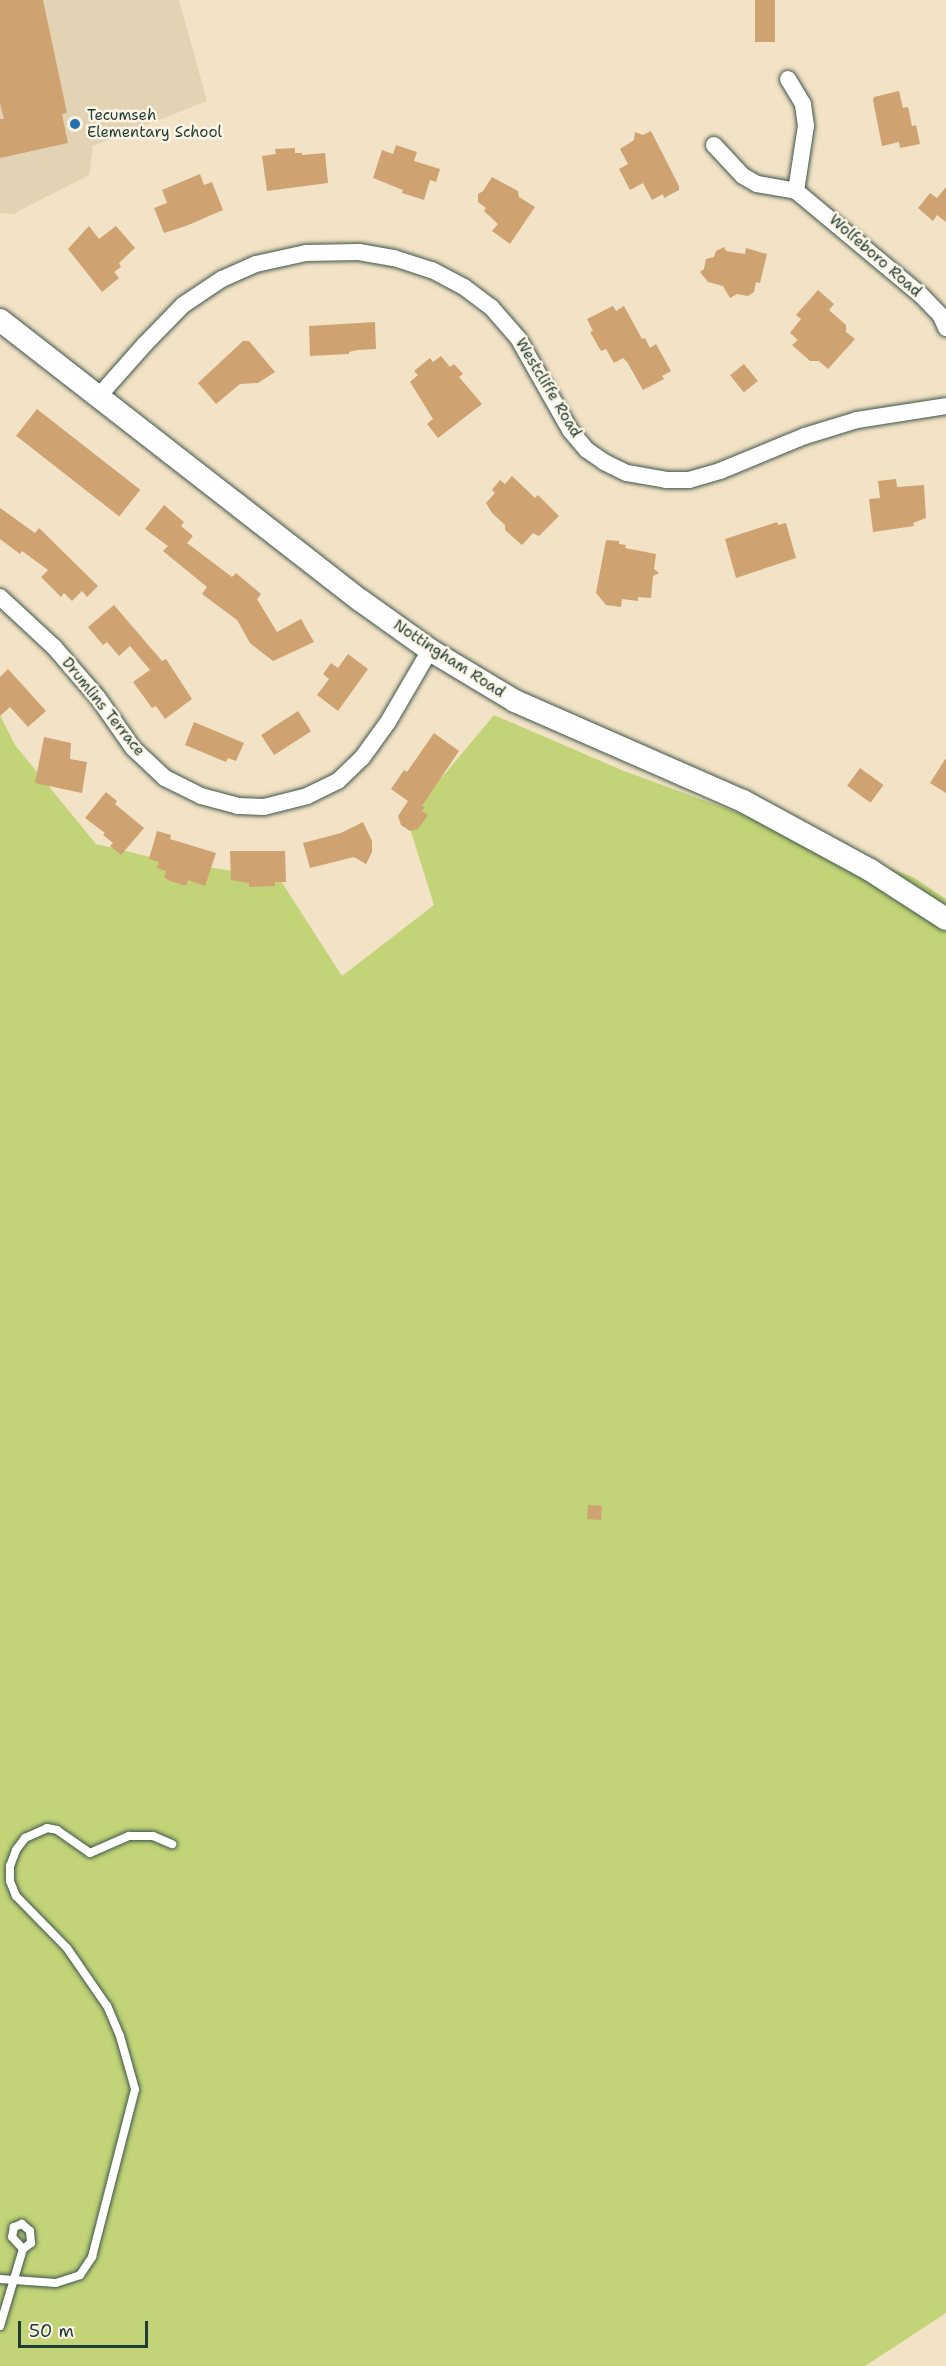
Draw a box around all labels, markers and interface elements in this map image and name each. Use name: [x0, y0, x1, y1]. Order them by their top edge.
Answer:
place label: Tecumseh Elementary School: [87, 106, 222, 141]
marker: Tecumseh Elementary School: [68, 117, 82, 131]
street label: Wolfeboro Road: [825, 211, 925, 301]
street label: Westcliffe Road: [511, 335, 585, 441]
street label: Nottingham Road: [390, 616, 508, 702]
street label: Drumlins Terrace: [58, 654, 148, 760]
scale bar: [21, 2309, 152, 2347]
text: 50 m: [29, 2319, 74, 2343]

